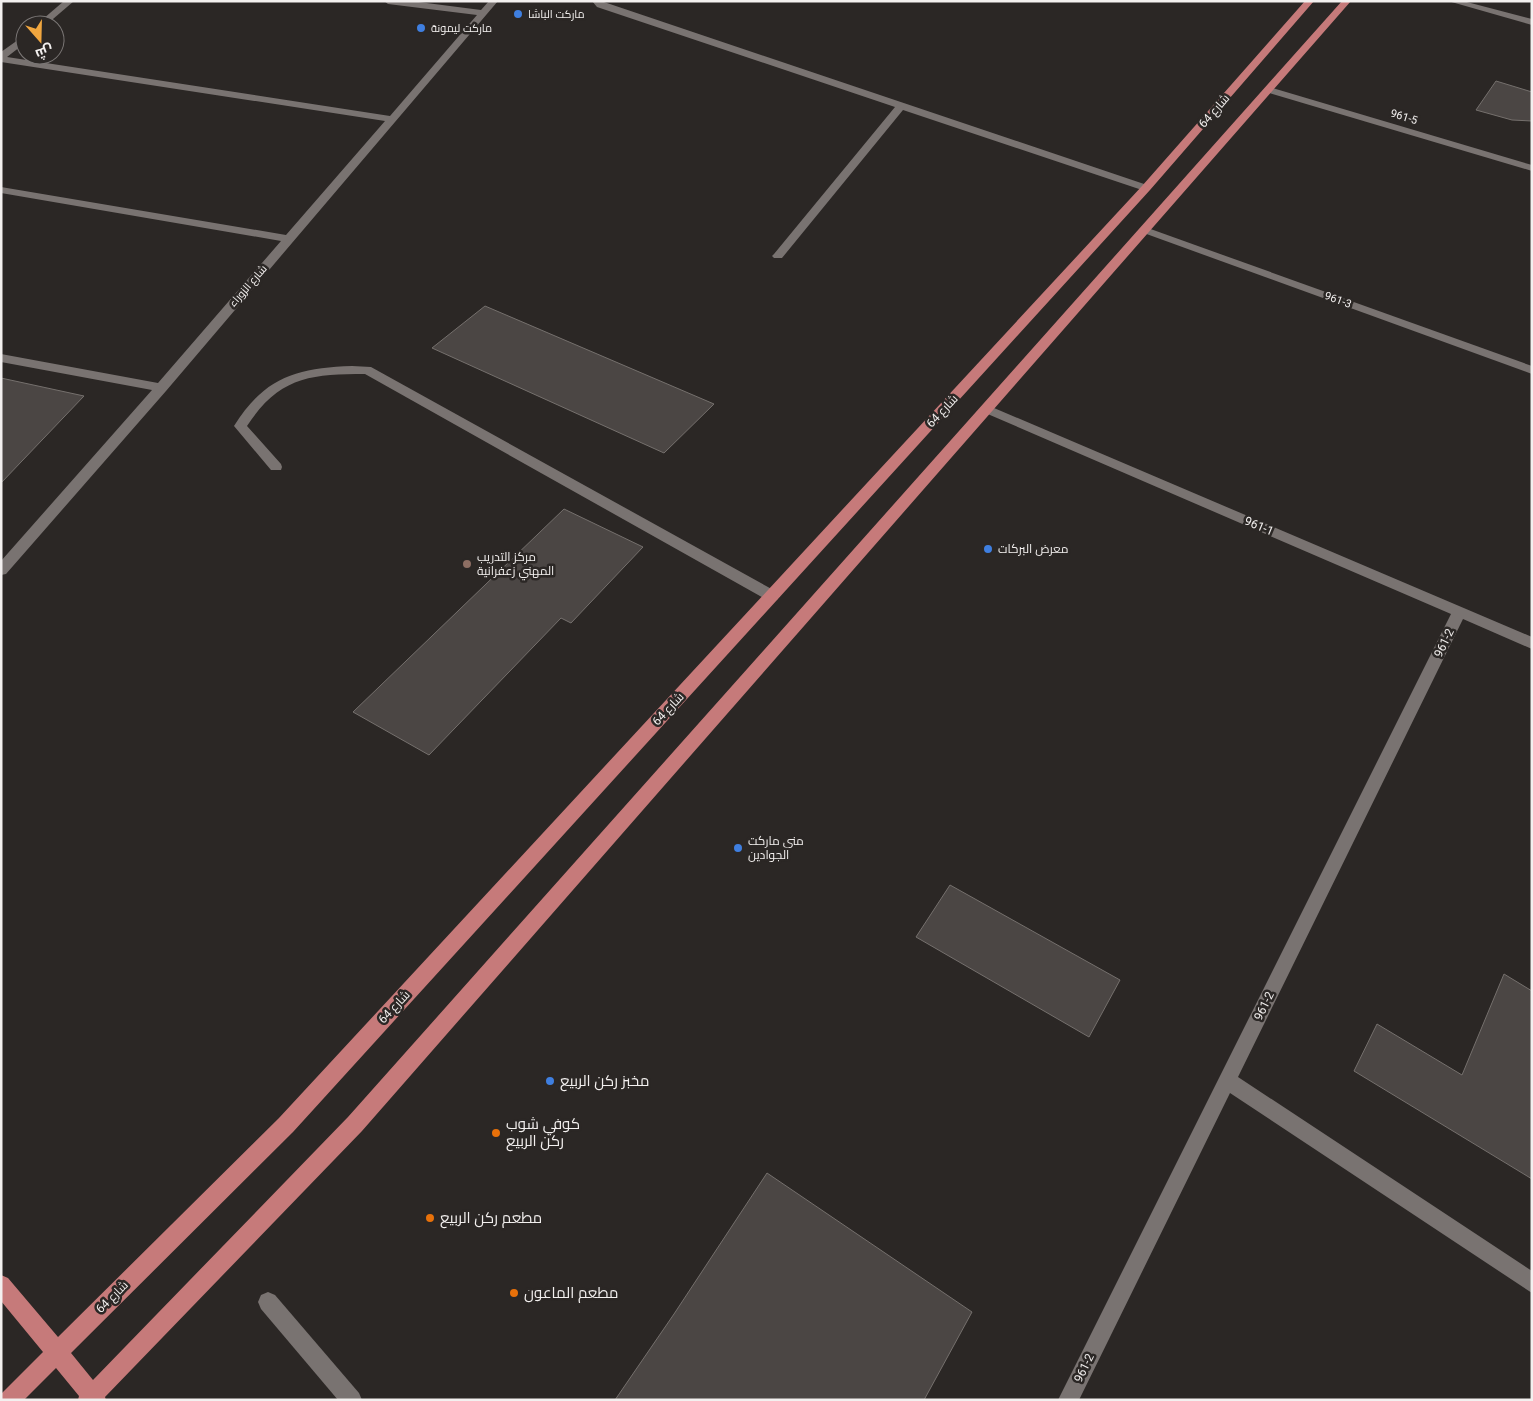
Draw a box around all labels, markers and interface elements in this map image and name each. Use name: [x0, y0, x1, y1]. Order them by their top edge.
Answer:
marker: ماركت الباشا: [512, 8, 524, 20]
place label: ماركت الباشا: [528, 8, 585, 21]
north arrow: [15, 15, 65, 65]
marker: ماركت ليمونة: [415, 22, 427, 34]
place label: ماركت ليمونة: [431, 22, 492, 35]
text: ش: [33, 41, 56, 63]
street label: شارع 64: [1196, 91, 1233, 131]
street label: 961-5: [1389, 107, 1419, 127]
street label: شارع الزوراء: [226, 262, 270, 310]
street label: 961-3: [1323, 289, 1353, 311]
street label: شارع 64: [923, 392, 961, 431]
street label: 961-1: [1242, 514, 1276, 538]
place label: معرض البركات: [998, 542, 1068, 556]
marker: معرض البركات: [982, 543, 994, 555]
place label: مركز التدريب المهني زعفرانية: [477, 550, 554, 581]
marker: مركز التدريب المهني زعفرانية: [461, 558, 473, 570]
street label: 961-2: [1431, 626, 1457, 660]
street label: شارع 64: [649, 690, 687, 729]
place label: مني ماركت الجوادين: [748, 834, 804, 862]
marker: مني ماركت الجوادين: [732, 842, 744, 854]
street label: شارع 64: [375, 988, 413, 1027]
street label: 961-2: [1251, 989, 1277, 1023]
place label: مخبز ركن الربيع: [560, 1072, 649, 1092]
marker: مخبز ركن الربيع: [544, 1075, 556, 1087]
place label: كوفي شوب ركن الربيع: [506, 1115, 580, 1152]
marker: كوفي شوب ركن الربيع: [490, 1127, 502, 1139]
place label: مطعم ركن الربيع: [440, 1209, 542, 1229]
marker: مطعم ركن الربيع: [424, 1212, 436, 1224]
street label: شارع 64: [93, 1278, 132, 1317]
place label: مطعم الماعون: [524, 1284, 618, 1303]
marker: مطعم الماعون: [508, 1287, 520, 1299]
street label: 961-2: [1071, 1351, 1097, 1385]

